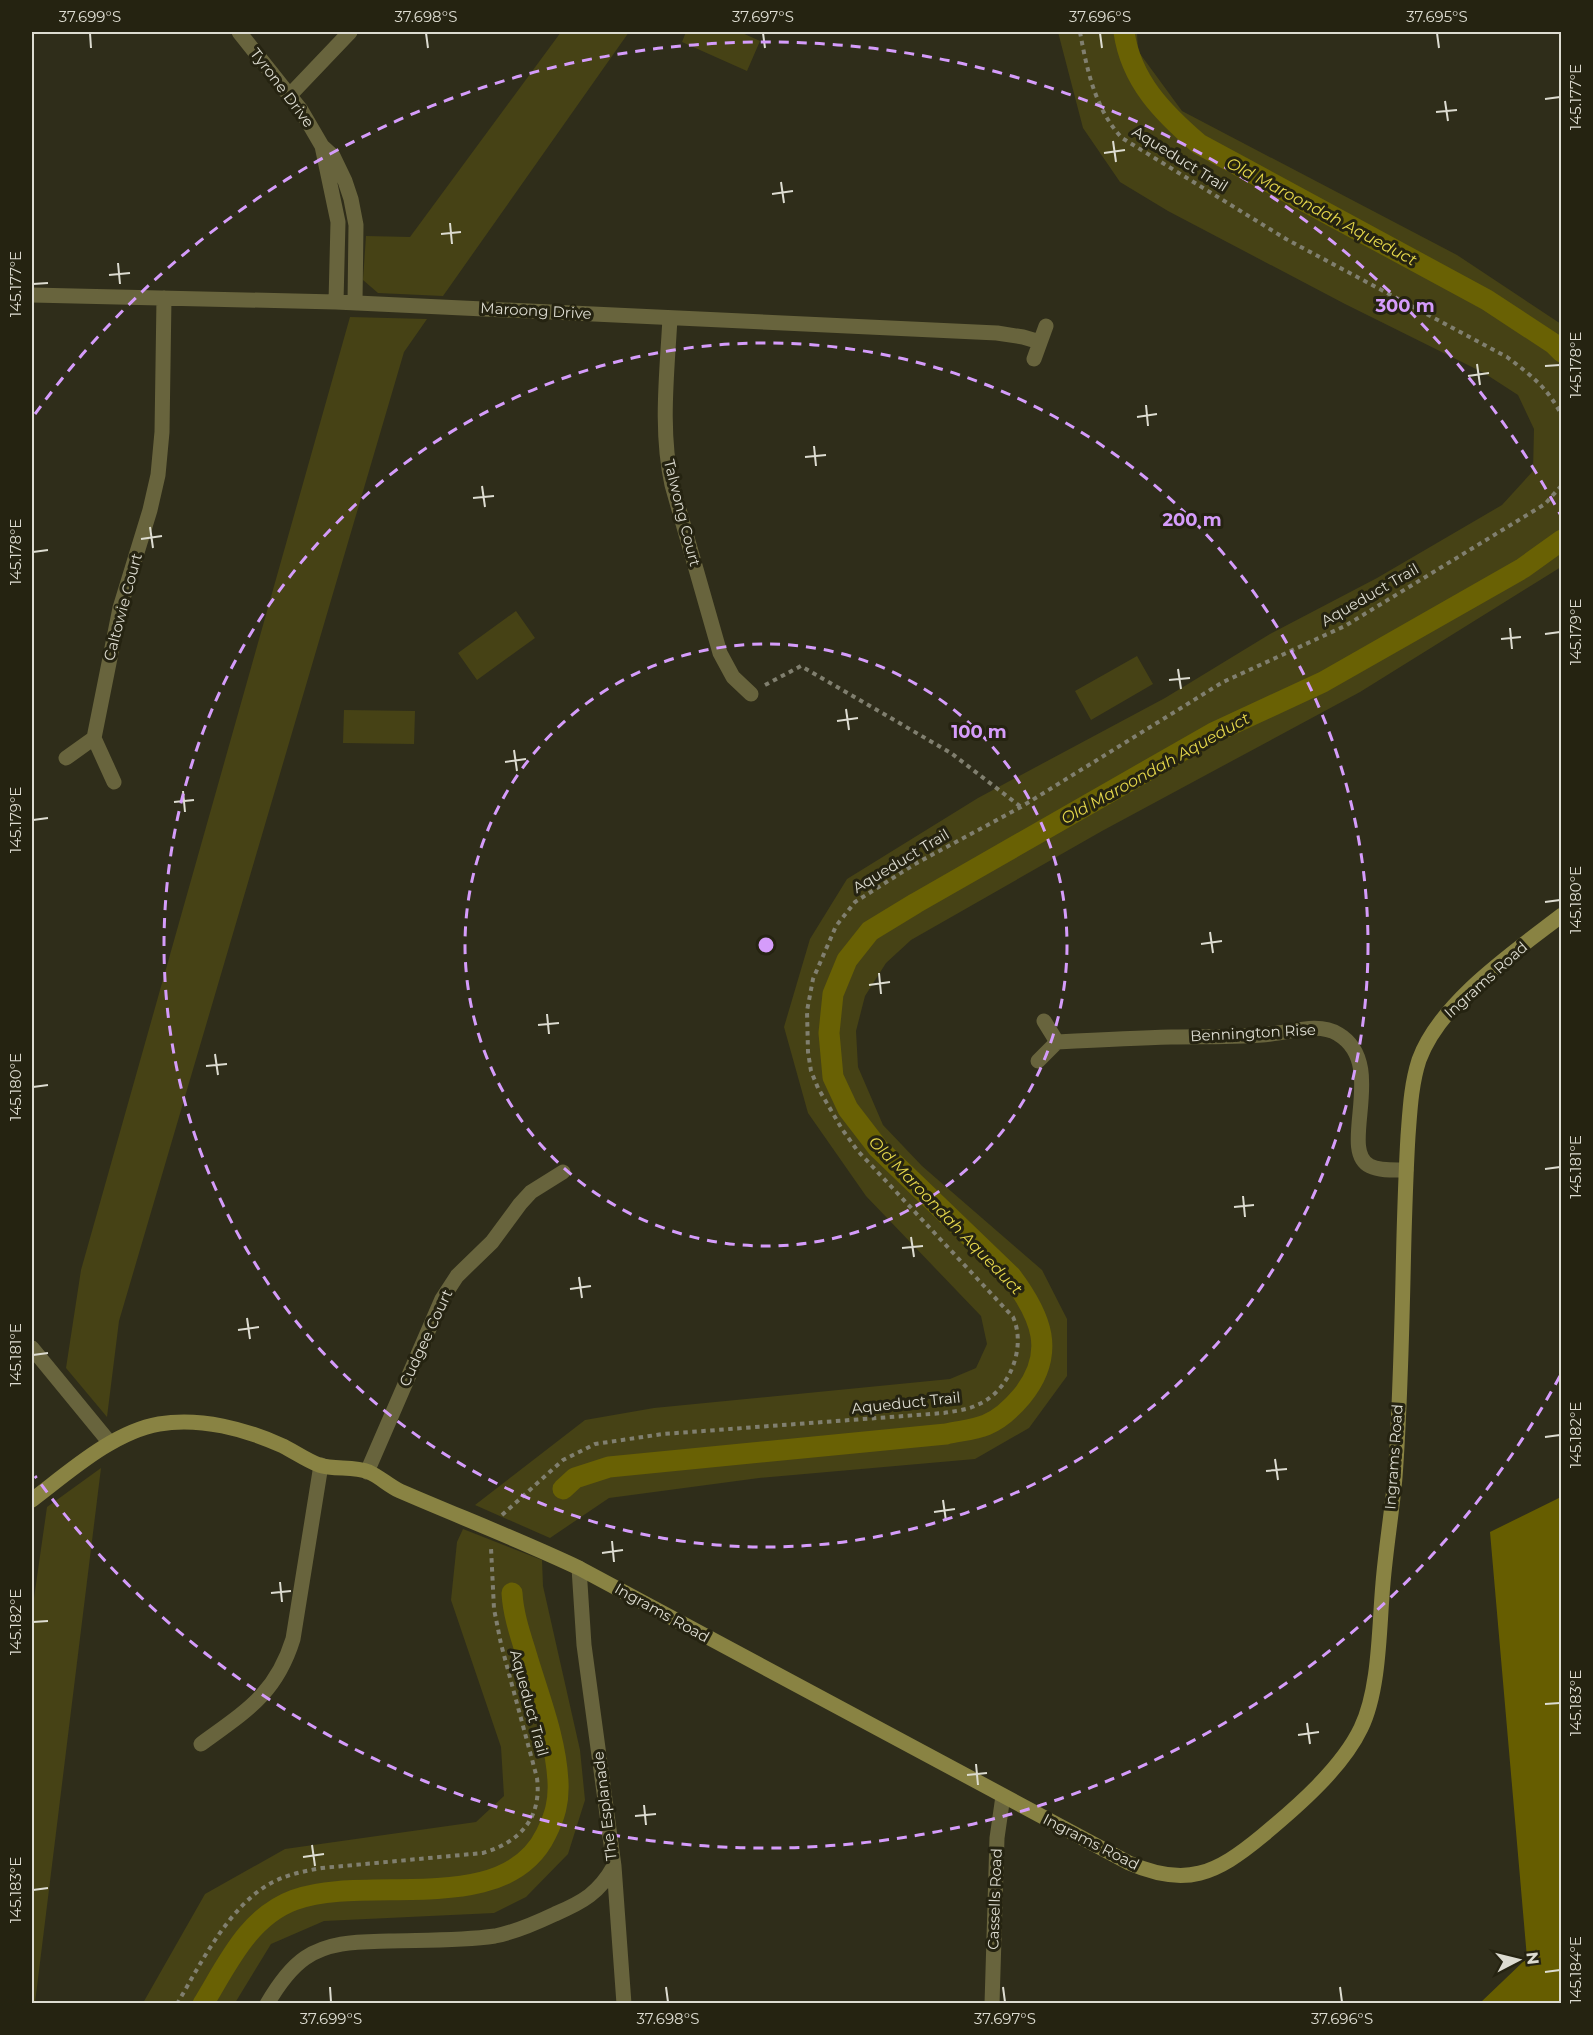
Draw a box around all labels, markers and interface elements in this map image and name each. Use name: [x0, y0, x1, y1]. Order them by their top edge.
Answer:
text: 37.699°S: [59, 7, 121, 26]
text: 37.698°S: [395, 7, 457, 26]
text: 37.697°S: [732, 7, 794, 26]
text: 37.696°S: [1069, 7, 1131, 26]
text: 37.695°S: [1406, 7, 1468, 26]
street label: Tyrone Drive: [246, 44, 318, 131]
text: 145.177°E: [1566, 64, 1585, 130]
street label: Aqueduct Trail: [1129, 121, 1232, 196]
water label: Old Maroondah Aqueduct: [1223, 153, 1420, 270]
text: 145.177°E: [6, 251, 25, 317]
text: 300 m: [1374, 295, 1435, 317]
street label: Maroong Drive: [480, 298, 592, 323]
text: 145.178°E: [1566, 332, 1585, 398]
street label: Talwong Court: [660, 457, 705, 568]
text: 200 m: [1162, 509, 1222, 531]
text: 145.178°E: [6, 519, 25, 585]
street label: Caltowie Court: [99, 551, 146, 663]
street label: Aqueduct Trail: [1318, 559, 1422, 630]
text: 145.179°E: [1566, 599, 1585, 665]
water label: Old Maroondah Aqueduct: [1058, 708, 1253, 828]
text: 100 m: [951, 721, 1007, 743]
text: 145.179°E: [6, 787, 25, 853]
street label: Aqueduct Trail: [849, 824, 953, 897]
text: 145.180°E: [1566, 866, 1585, 934]
centre of rings: [756, 935, 776, 955]
street label: Ingrams Road: [1440, 937, 1531, 1022]
street label: Bennington Rise: [1190, 1020, 1316, 1045]
text: 145.180°E: [6, 1053, 25, 1121]
water label: Old Maroondah Aqueduct: [865, 1132, 1027, 1299]
text: 145.181°E: [1566, 1135, 1585, 1199]
street label: Cudgee Court: [395, 1286, 456, 1389]
text: 145.181°E: [6, 1323, 25, 1387]
street label: Aqueduct Trail: [850, 1387, 961, 1418]
text: 145.182°E: [1566, 1402, 1585, 1468]
street label: Ingrams Road: [1380, 1404, 1407, 1510]
street label: Ingrams Road: [611, 1579, 713, 1646]
text: 145.182°E: [6, 1589, 25, 1655]
street label: Aqueduct Trail: [506, 1648, 553, 1758]
text: 145.183°E: [1566, 1670, 1585, 1736]
street label: The Esplanade: [588, 1750, 621, 1862]
street label: Ingrams Road: [1040, 1809, 1143, 1874]
street label: Cassells Road: [983, 1848, 1006, 1950]
text: 145.183°E: [6, 1857, 25, 1923]
north arrow: [1488, 1930, 1548, 1990]
text: 145.184°E: [1566, 1936, 1585, 2004]
text: N: [1522, 1951, 1543, 1966]
text: 37.699°S: [300, 2009, 362, 2028]
text: 37.698°S: [637, 2009, 699, 2028]
text: 37.697°S: [974, 2009, 1036, 2028]
text: 37.696°S: [1311, 2009, 1373, 2028]

